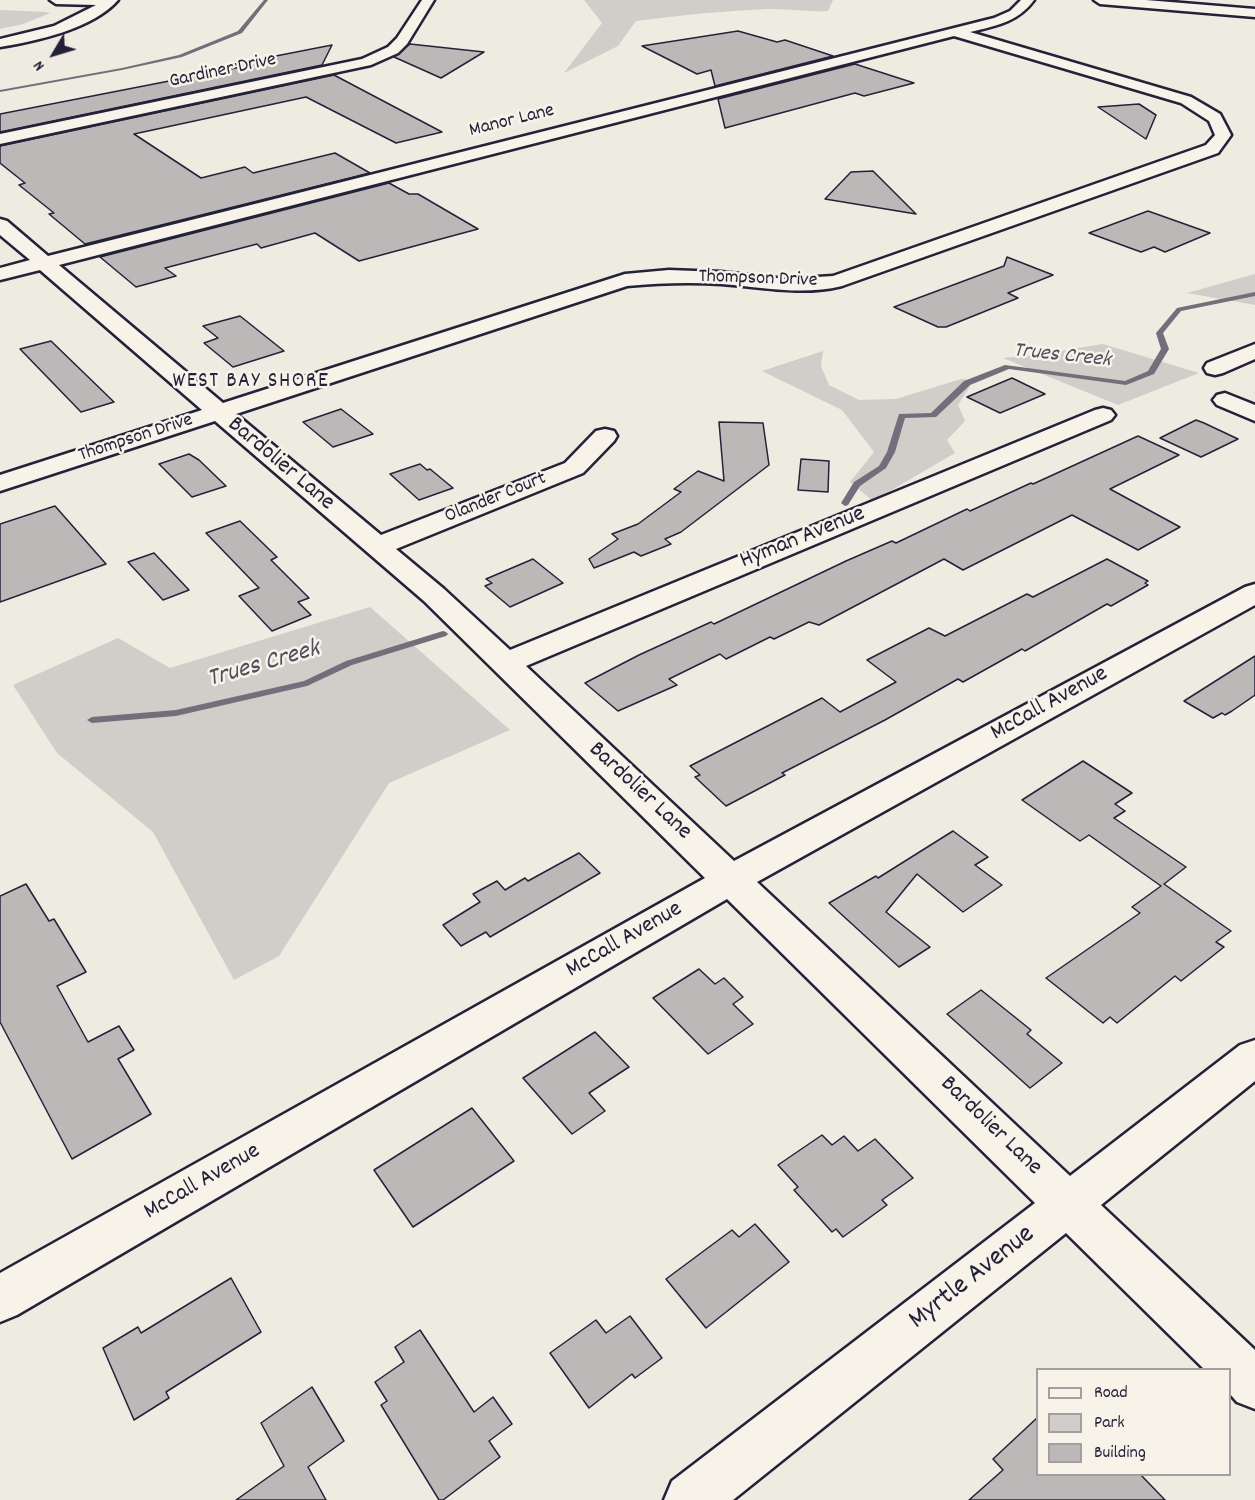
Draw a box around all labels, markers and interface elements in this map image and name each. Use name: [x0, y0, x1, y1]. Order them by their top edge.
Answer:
north arrow: [24, 24, 84, 84]
street label: Gardiner Drive: [167, 49, 279, 95]
text: N: [28, 55, 51, 76]
street label: Manor Lane: [467, 100, 557, 144]
street label: Thompson Drive: [698, 266, 818, 294]
water label: Trues Creek: [1012, 339, 1112, 375]
district label: WEST BAY SHORE: [173, 370, 329, 396]
street label: Thompson Drive: [76, 409, 196, 469]
street label: Bardolier Lane: [220, 412, 340, 518]
street label: Olander Court: [442, 468, 550, 530]
street label: Hyman Avenue: [736, 501, 870, 577]
water label: Trues Creek: [204, 635, 324, 697]
street label: McCall Avenue: [986, 661, 1114, 749]
street label: Bardolier Lane: [581, 737, 697, 847]
street label: McCall Avenue: [562, 896, 688, 986]
street label: Bardolier Lane: [933, 1071, 1047, 1183]
street label: McCall Avenue: [140, 1138, 266, 1228]
street label: Myrtle Avenue: [903, 1219, 1043, 1339]
legend: [1036, 1368, 1231, 1476]
text: Road: [1094, 1381, 1128, 1406]
text: Park: [1094, 1411, 1125, 1436]
text: Building: [1094, 1441, 1146, 1466]

